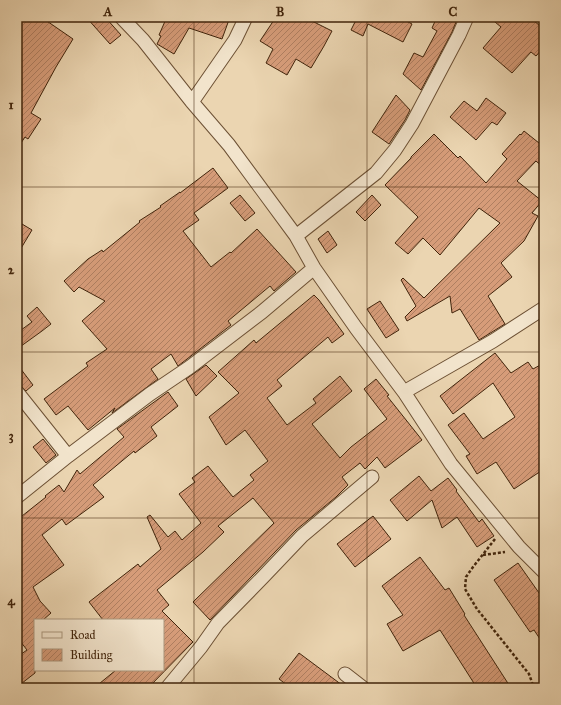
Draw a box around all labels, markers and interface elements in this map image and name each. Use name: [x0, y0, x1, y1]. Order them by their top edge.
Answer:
text: A: [103, 4, 113, 20]
text: B: [276, 4, 285, 20]
text: C: [449, 4, 458, 20]
text: 1: [8, 97, 14, 113]
text: 2: [8, 262, 15, 278]
text: 3: [8, 428, 14, 444]
text: 4: [7, 593, 15, 609]
legend: [34, 619, 164, 671]
text: Road: [70, 628, 96, 642]
text: Building: [70, 648, 113, 663]

